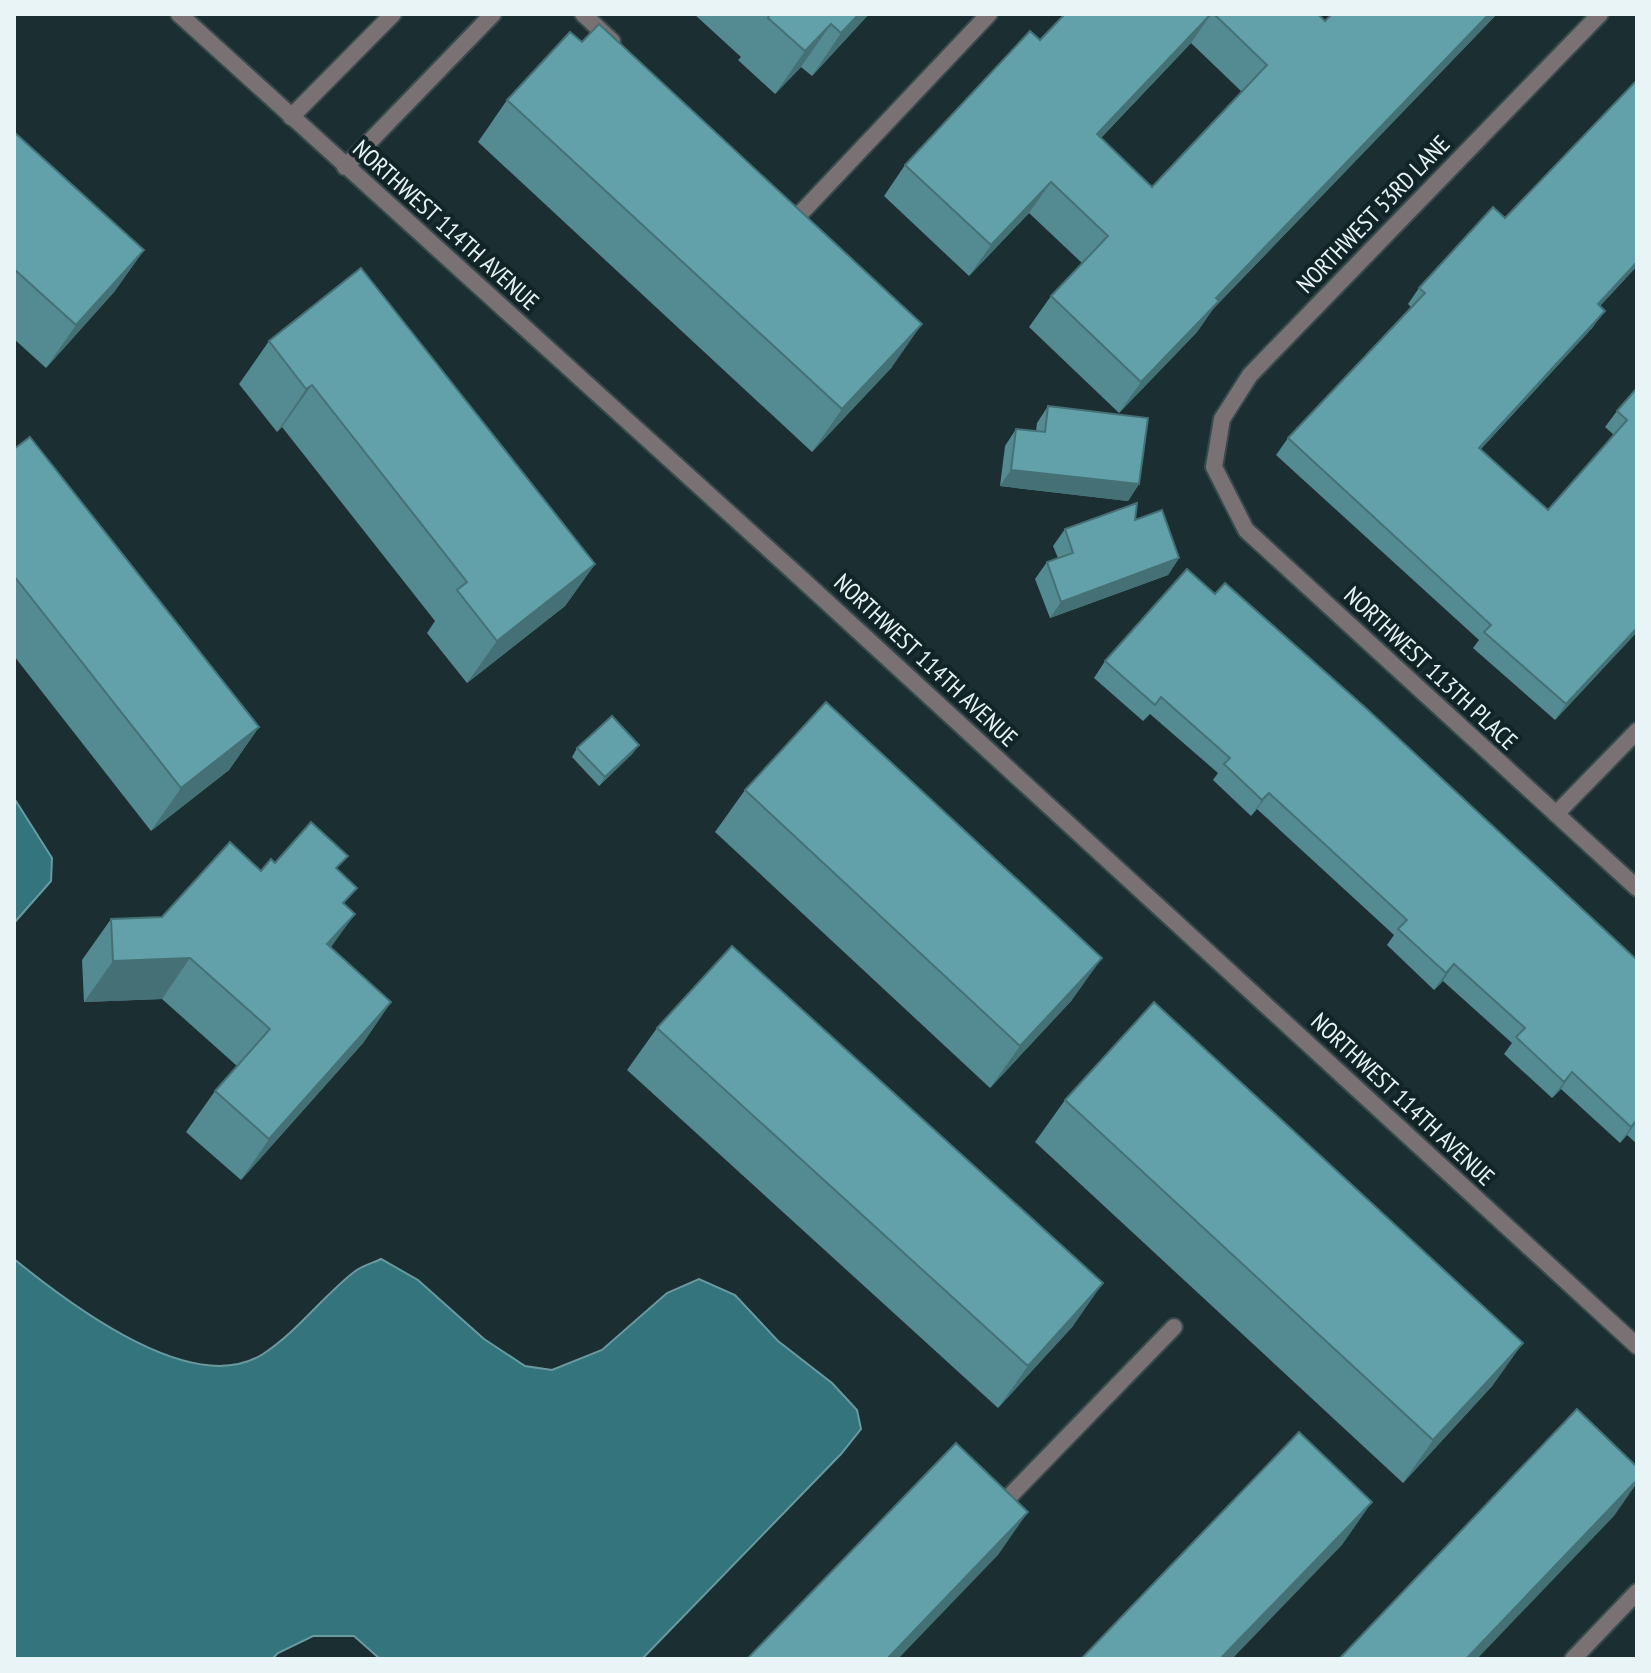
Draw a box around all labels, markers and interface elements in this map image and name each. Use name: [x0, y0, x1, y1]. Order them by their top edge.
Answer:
street label: NORTHWEST 53RD LANE: [1290, 129, 1456, 299]
street label: NORTHWEST 114TH AVENUE: [347, 133, 545, 317]
street label: NORTHWEST 114TH AVENUE: [828, 567, 1024, 753]
street label: NORTHWEST 113TH PLACE: [1338, 580, 1524, 756]
street label: NORTHWEST 114TH AVENUE: [1305, 1006, 1501, 1192]

